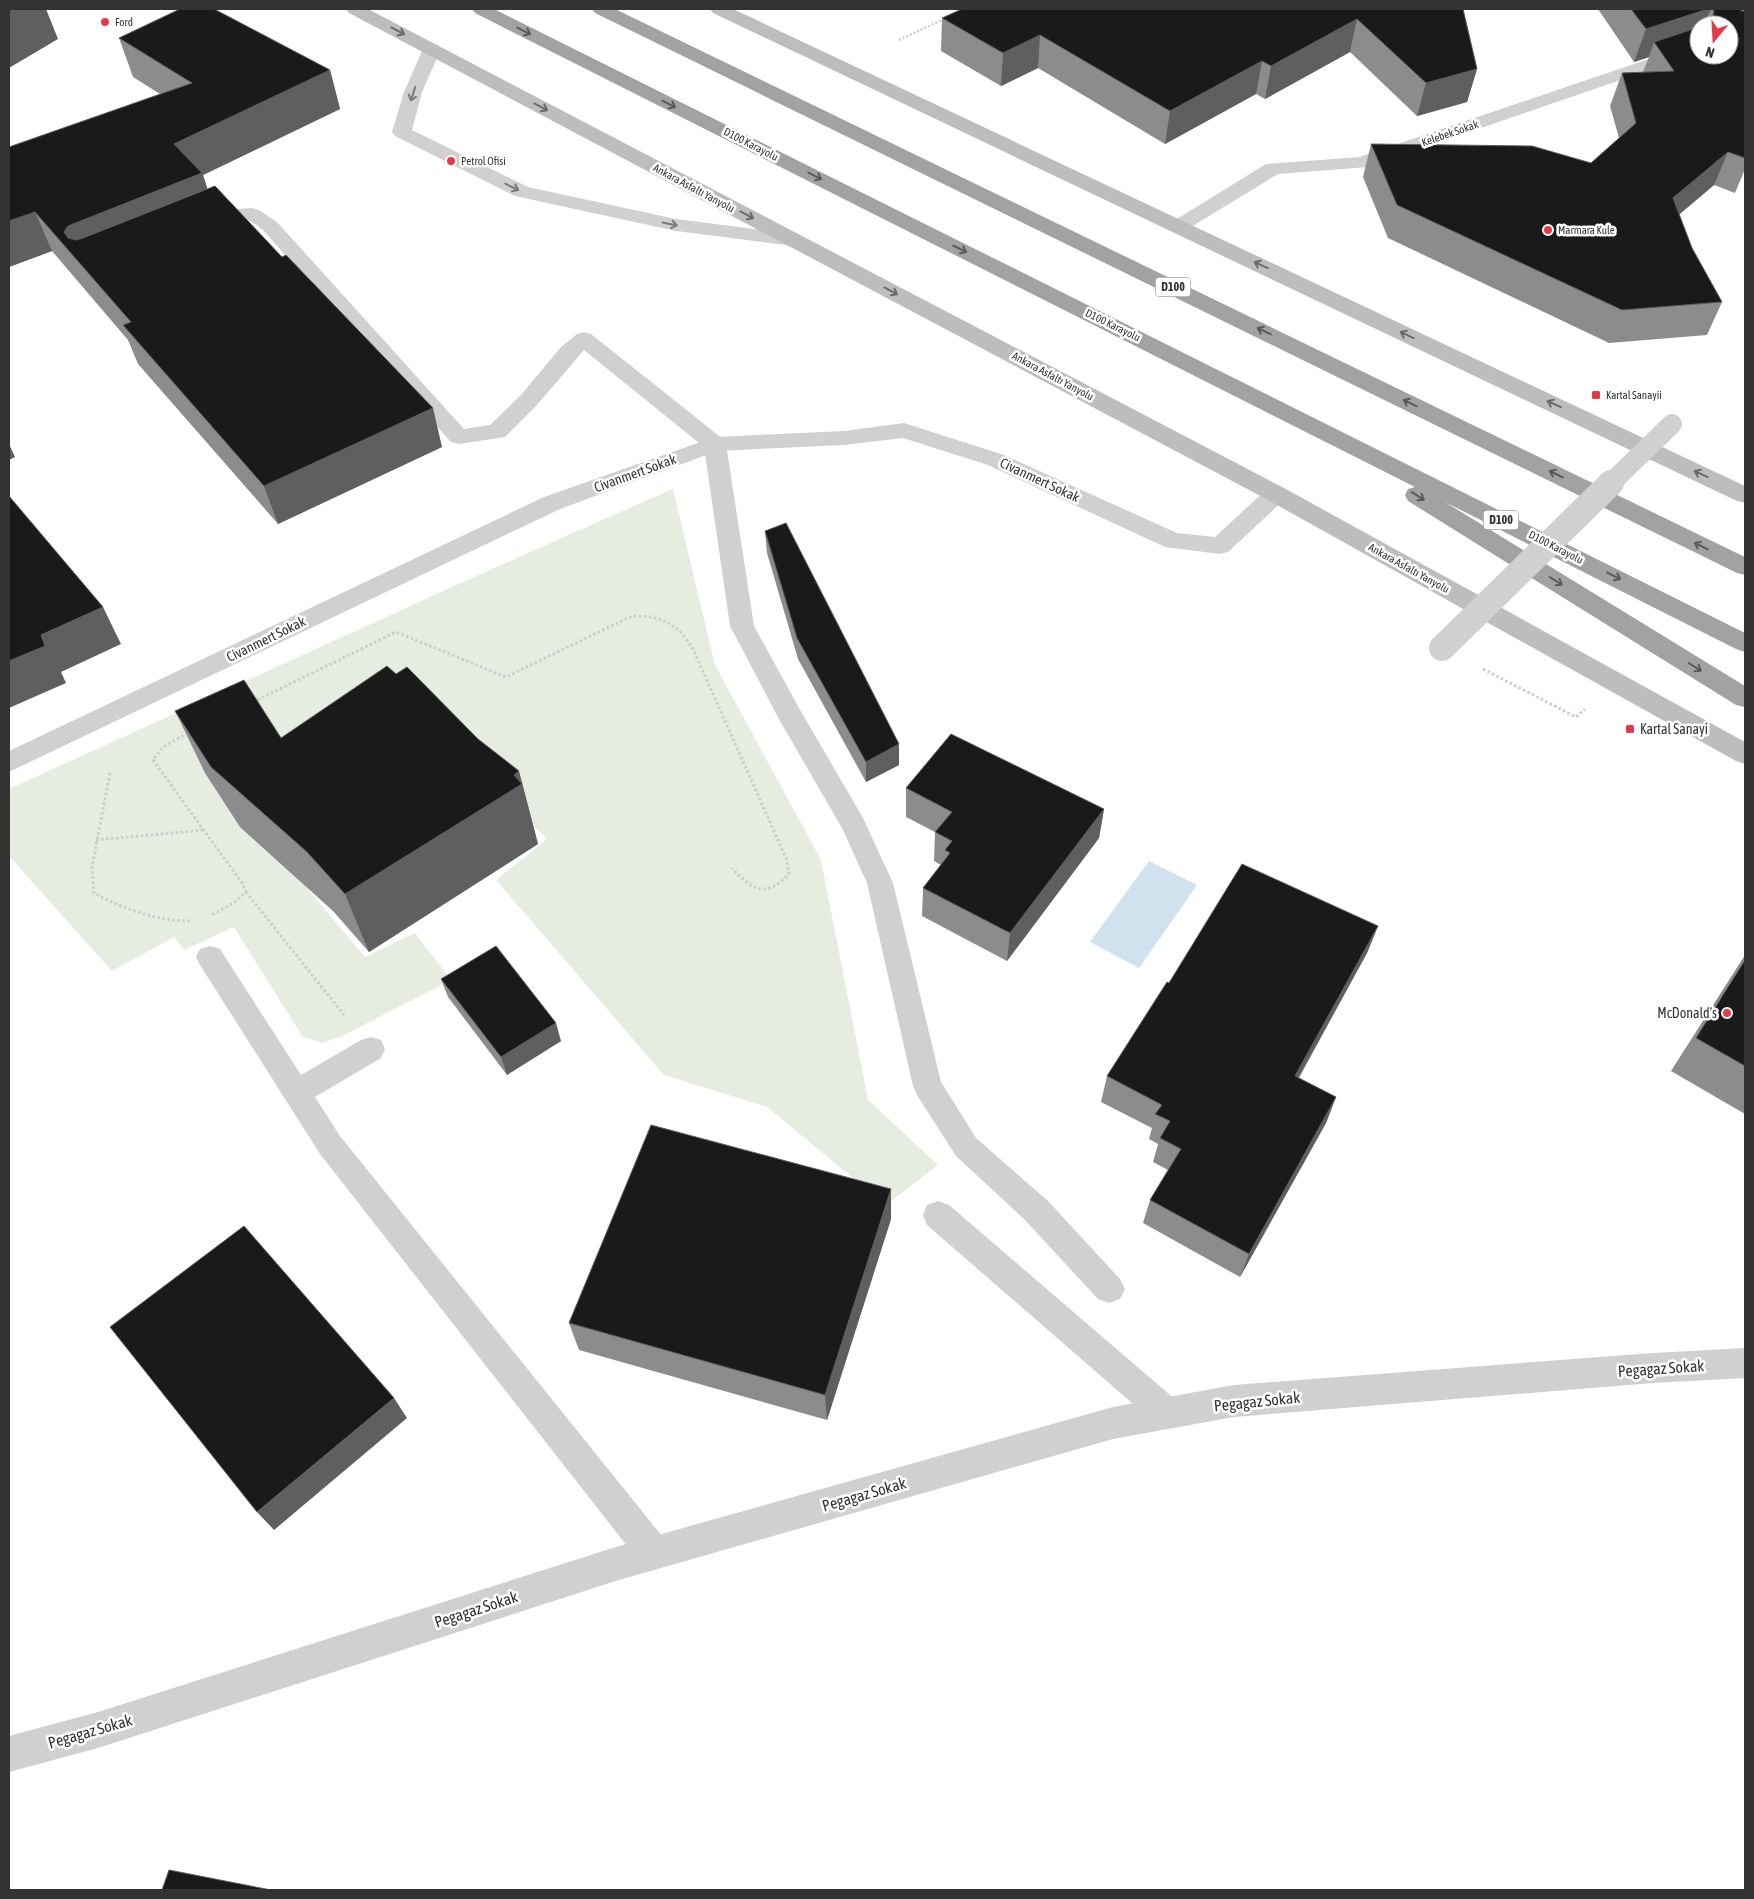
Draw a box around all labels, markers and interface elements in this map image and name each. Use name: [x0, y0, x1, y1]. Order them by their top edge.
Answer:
north arrow: [1689, 15, 1739, 65]
marker: Ford: [99, 16, 111, 28]
place label: Ford: [115, 16, 133, 28]
one-way arrow: [390, 26, 405, 36]
one-way arrow: [516, 27, 531, 36]
text: N: [1704, 43, 1716, 61]
one-way arrow: [407, 86, 417, 102]
one-way arrow: [661, 100, 676, 109]
one-way arrow: [534, 102, 549, 112]
street label: Kelebek Sokak: [1420, 118, 1480, 148]
street label: D100 Karayolu: [722, 125, 780, 163]
marker: Petrol Ofisi: [445, 155, 457, 167]
place label: Petrol Ofisi: [461, 155, 506, 167]
street label: Ankara Asfaltı Yanyolu: [651, 161, 737, 215]
one-way arrow: [807, 172, 822, 182]
one-way arrow: [504, 183, 519, 192]
one-way arrow: [739, 211, 754, 221]
one-way arrow: [662, 219, 678, 229]
marker: Marmara Kule: [1542, 224, 1554, 236]
place label: Marmara Kule: [1558, 224, 1615, 236]
one-way arrow: [952, 245, 967, 254]
one-way arrow: [1254, 260, 1269, 269]
road number: D100: [1156, 278, 1190, 296]
one-way arrow: [883, 287, 898, 296]
street label: D100 Karayolu: [1084, 307, 1142, 343]
one-way arrow: [1257, 326, 1272, 336]
one-way arrow: [1400, 329, 1415, 339]
street label: Ankara Asfaltı Yanyolu: [1010, 349, 1096, 403]
marker: Kartal Sanayii: [1590, 389, 1602, 401]
place label: Kartal Sanayii: [1606, 389, 1662, 401]
one-way arrow: [1403, 398, 1418, 407]
one-way arrow: [1547, 399, 1562, 408]
street label: Civanmert Sokak: [592, 451, 678, 495]
street label: Civanmert Sokak: [998, 455, 1082, 505]
one-way arrow: [1694, 468, 1709, 478]
one-way arrow: [1548, 469, 1563, 479]
one-way arrow: [1411, 490, 1425, 501]
road number: D100: [1484, 510, 1518, 530]
street label: D100 Karayolu: [1527, 528, 1585, 566]
street label: Ankara Asfaltı Yanyolu: [1367, 541, 1451, 595]
one-way arrow: [1694, 541, 1709, 551]
one-way arrow: [1606, 571, 1621, 581]
one-way arrow: [1549, 577, 1563, 587]
street label: Civanmert Sokak: [224, 613, 308, 665]
one-way arrow: [1687, 662, 1701, 672]
place label: Kartal Sanayi: [1640, 721, 1708, 737]
marker: Kartal Sanayi: [1624, 723, 1636, 735]
place label: McDonald's: [1657, 1005, 1717, 1021]
marker: McDonald's: [1721, 1007, 1733, 1019]
street label: Pegagaz Sokak: [1617, 1356, 1705, 1381]
street label: Pegagaz Sokak: [1213, 1388, 1301, 1415]
street label: Pegagaz Sokak: [820, 1473, 908, 1516]
street label: Pegagaz Sokak: [432, 1587, 520, 1632]
street label: Pegagaz Sokak: [46, 1710, 134, 1753]

